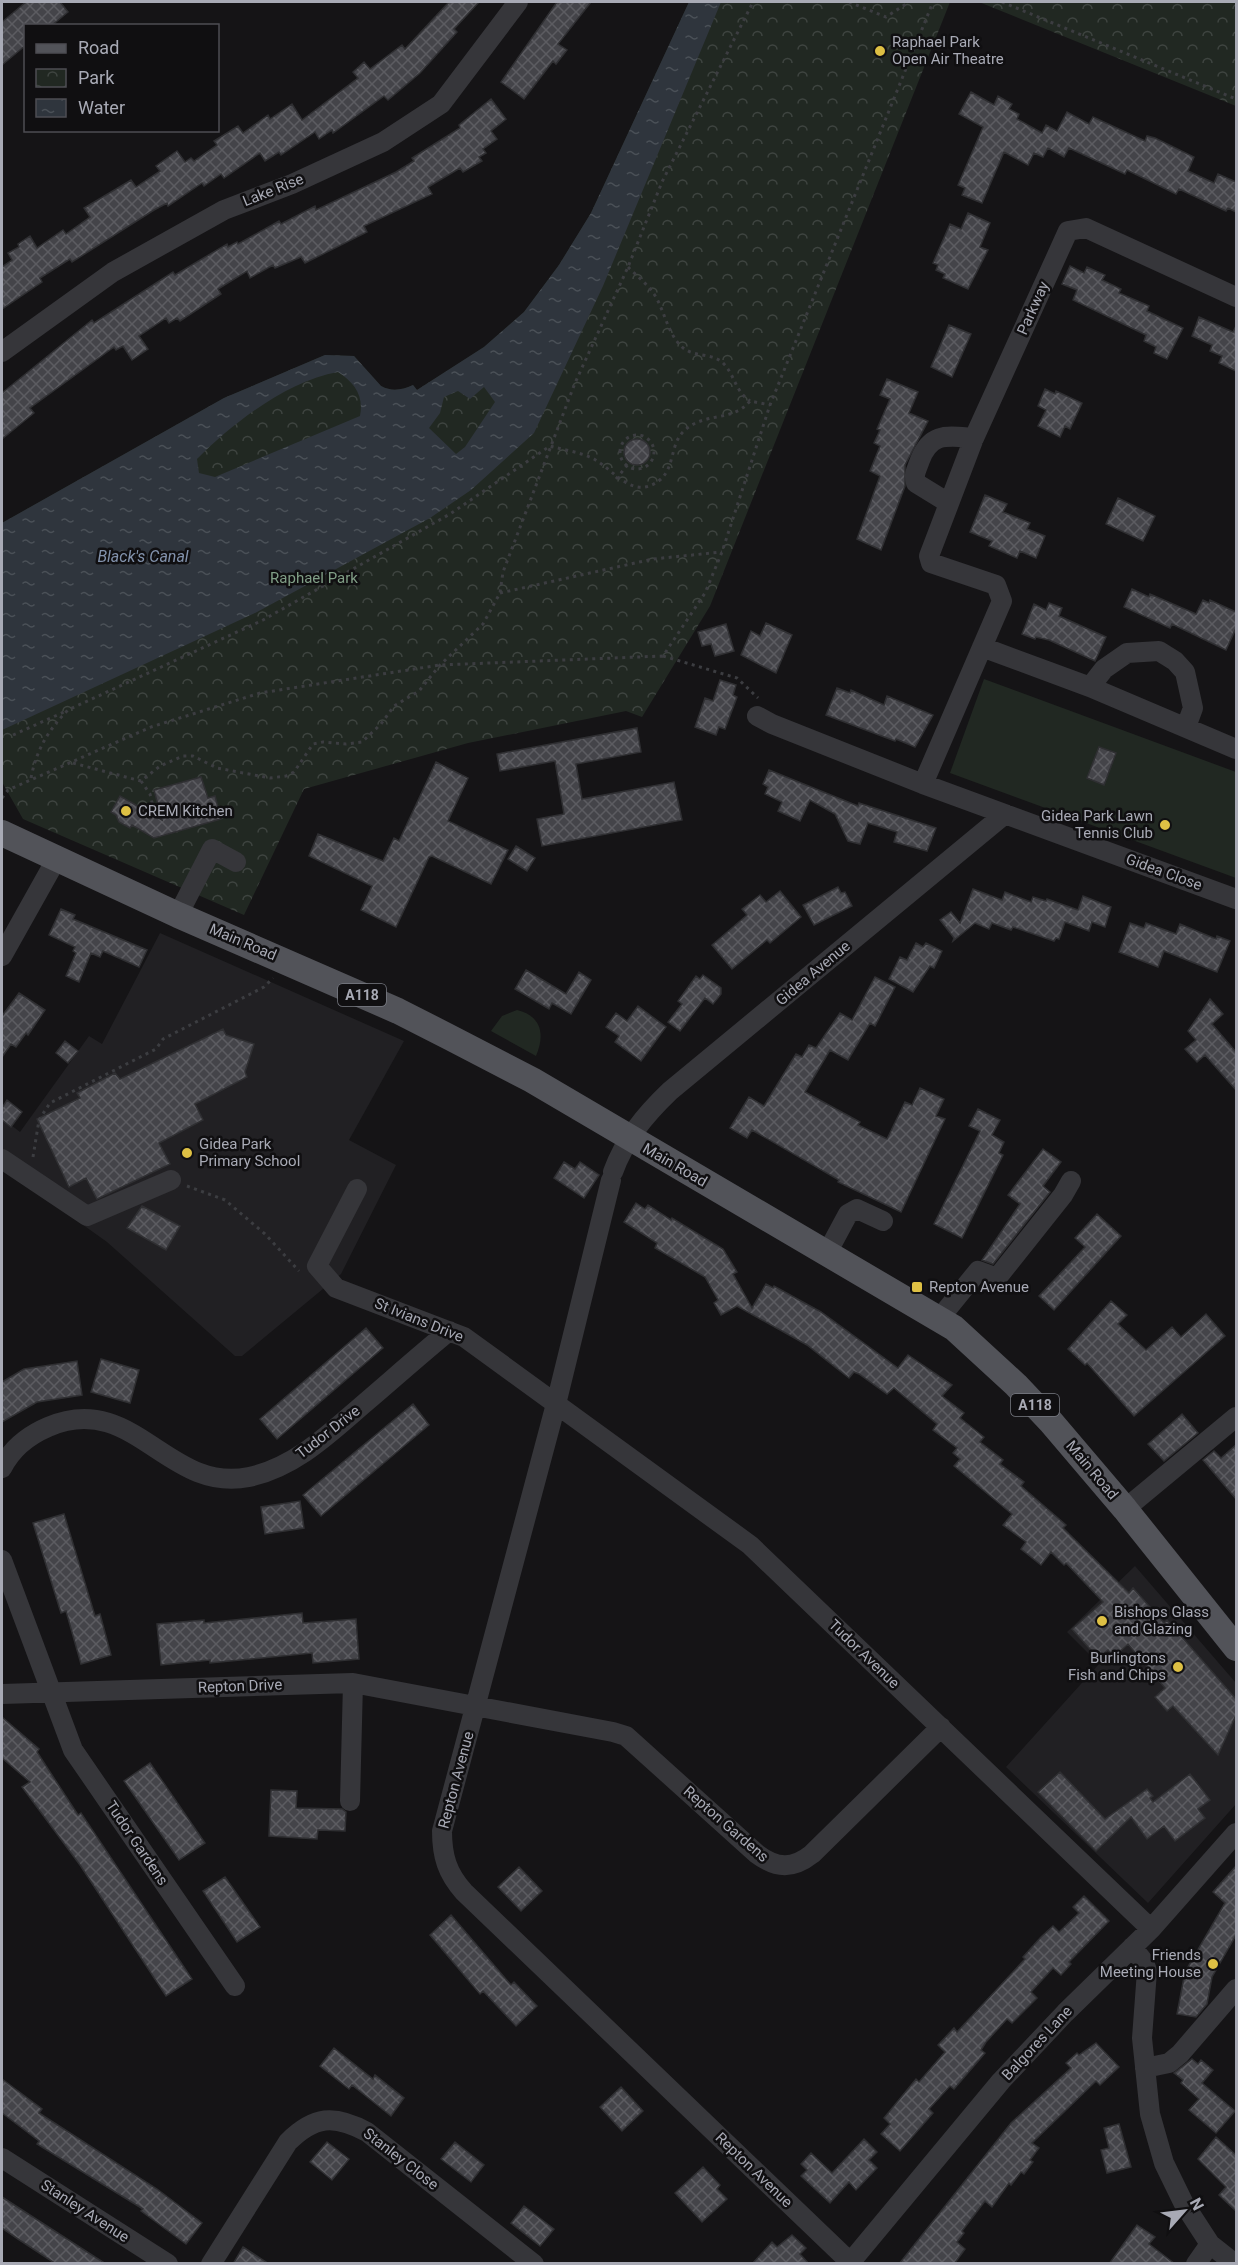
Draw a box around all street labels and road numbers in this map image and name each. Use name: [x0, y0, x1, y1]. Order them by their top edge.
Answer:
street label: Lake Rise: [240, 170, 306, 210]
street label: Parkway: [1013, 278, 1053, 338]
street label: Gidea Close: [1123, 850, 1205, 894]
street label: Main Road: [207, 920, 279, 964]
street label: Gidea Avenue: [772, 937, 854, 1009]
road number: A118: [338, 984, 386, 1006]
street label: Main Road: [640, 1139, 710, 1191]
street label: St Ivians Drive: [372, 1294, 466, 1346]
road number: A118: [1011, 1394, 1059, 1416]
street label: Tudor Drive: [292, 1401, 364, 1463]
street label: Main Road: [1062, 1437, 1122, 1503]
street label: Tudor Avenue: [825, 1616, 903, 1692]
street label: Repton Drive: [197, 1676, 283, 1696]
street label: Repton Avenue: [434, 1729, 478, 1831]
street label: Repton Gardens: [680, 1782, 772, 1866]
street label: Tudor Gardens: [102, 1797, 172, 1889]
street label: Balgores Lane: [998, 2002, 1076, 2084]
street label: Stanley Close: [360, 2124, 442, 2194]
street label: Repton Avenue: [712, 2129, 796, 2211]
street label: Stanley Avenue: [37, 2176, 133, 2246]

